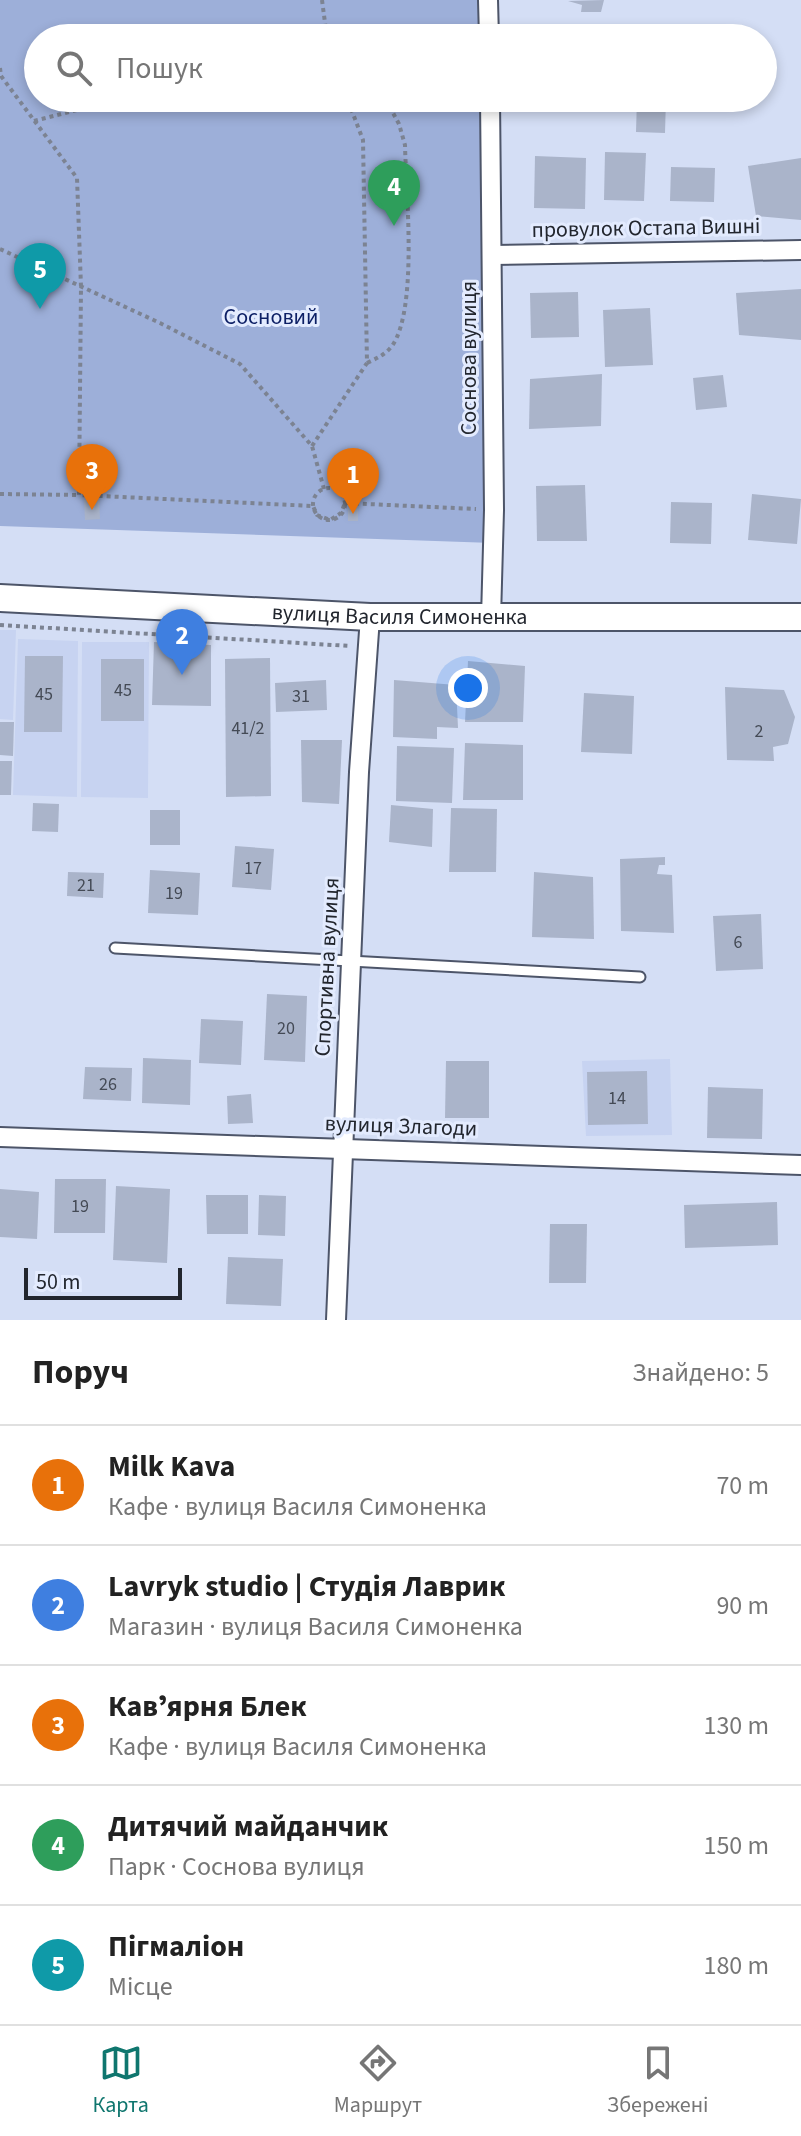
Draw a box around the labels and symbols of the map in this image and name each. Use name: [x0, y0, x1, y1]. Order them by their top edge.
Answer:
pin: 4: [368, 160, 420, 226]
street label: провулок Остапа Вишні: [531, 210, 761, 246]
pin: 5: [14, 243, 66, 309]
street label: Соснова вулиця: [453, 281, 485, 435]
park label: Сосновий: [224, 301, 318, 333]
pin: 3: [66, 444, 118, 510]
pin: 1: [327, 448, 379, 514]
street label: вулиця Василя Симоненка: [271, 596, 527, 633]
pin: 2: [156, 609, 208, 675]
your location: [448, 668, 488, 708]
house number: 45: [114, 678, 132, 703]
house number: 45: [35, 682, 53, 707]
house number: 31: [292, 684, 310, 709]
house number: 41/2: [231, 716, 265, 741]
house number: 2: [755, 719, 764, 744]
house number: 17: [244, 856, 262, 881]
house number: 21: [77, 873, 95, 898]
street label: Спортивна вулиця: [306, 877, 348, 1057]
house number: 19: [165, 881, 183, 906]
house number: 6: [734, 930, 743, 955]
house number: 20: [277, 1016, 295, 1041]
house number: 26: [99, 1072, 117, 1097]
house number: 14: [608, 1086, 626, 1111]
street label: вулиця Злагоди: [324, 1107, 478, 1145]
house number: 19: [71, 1194, 89, 1219]
scale bar: [24, 1264, 182, 1300]

